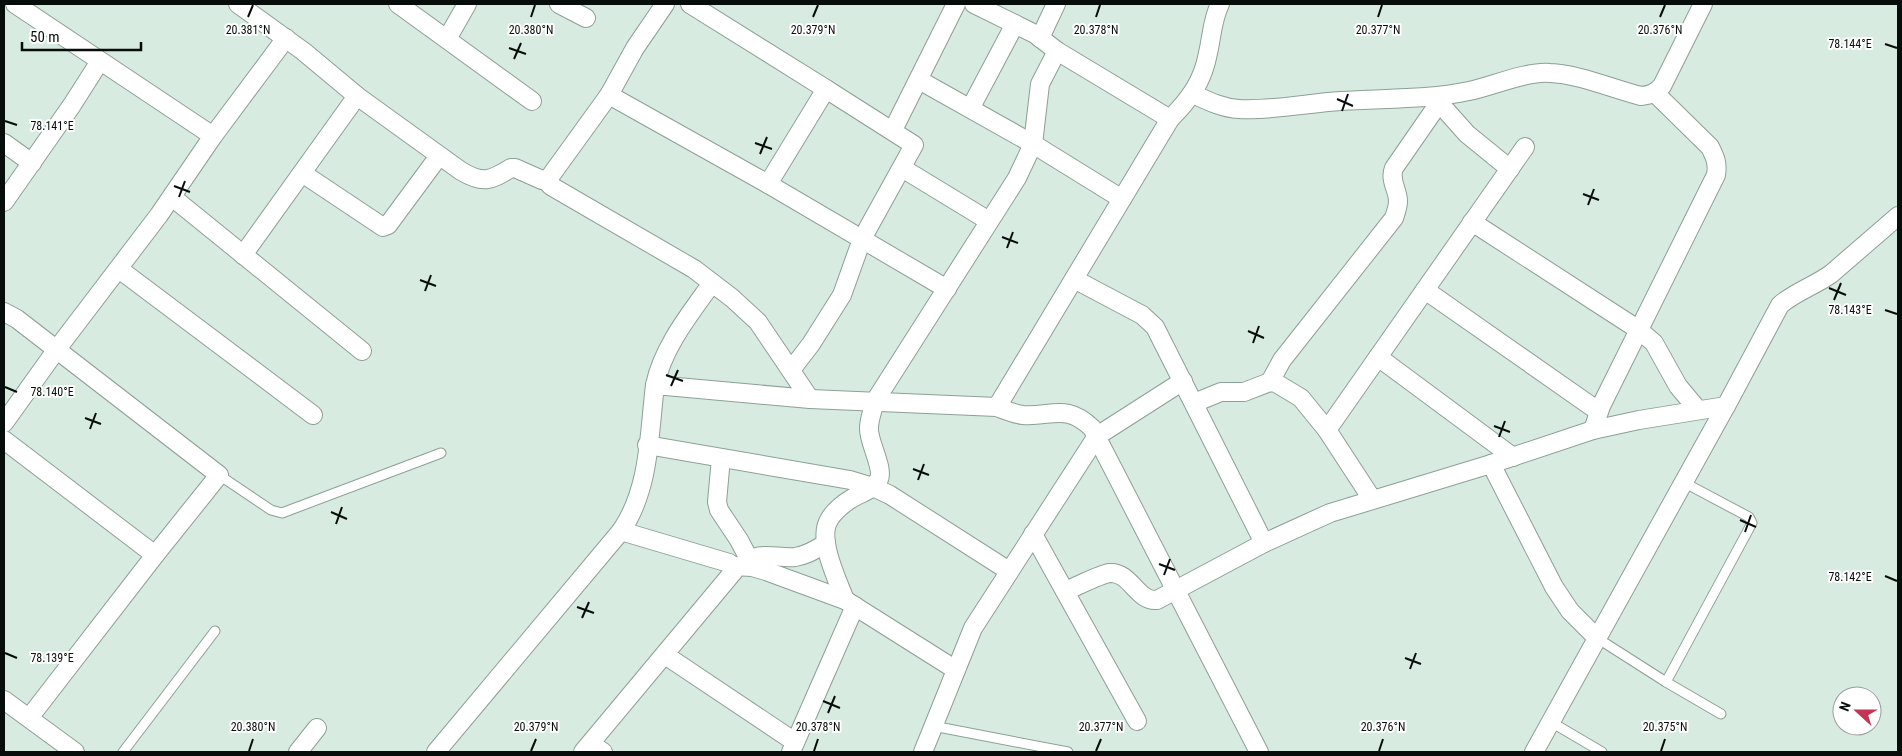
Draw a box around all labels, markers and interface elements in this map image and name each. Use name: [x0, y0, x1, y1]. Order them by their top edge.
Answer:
scale bar: [22, 20, 141, 52]
text: 20.381°N: [226, 23, 270, 37]
text: 20.380°N: [509, 23, 553, 37]
text: 20.379°N: [791, 23, 835, 37]
text: 20.378°N: [1074, 23, 1118, 37]
text: 20.377°N: [1356, 23, 1400, 37]
text: 20.376°N: [1638, 23, 1682, 37]
text: 50 m: [30, 28, 60, 46]
text: 78.144°E: [1828, 37, 1872, 51]
text: 78.141°E: [30, 119, 74, 133]
text: 78.143°E: [1828, 303, 1872, 317]
text: 78.140°E: [30, 385, 74, 399]
text: 78.142°E: [1828, 570, 1872, 584]
text: 78.139°E: [30, 651, 74, 665]
north arrow: [1832, 686, 1882, 736]
text: N: [1836, 699, 1854, 713]
text: 20.380°N: [231, 720, 275, 734]
text: 20.379°N: [514, 720, 558, 734]
text: 20.378°N: [796, 720, 840, 734]
text: 20.377°N: [1079, 720, 1123, 734]
text: 20.376°N: [1361, 720, 1405, 734]
text: 20.375°N: [1643, 720, 1687, 734]

